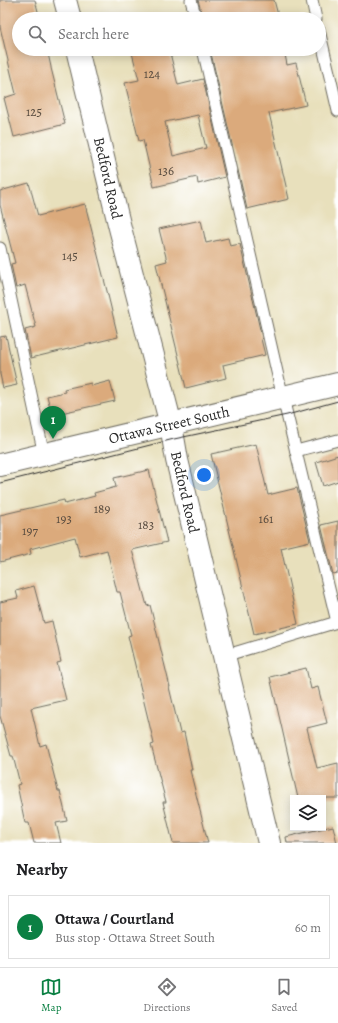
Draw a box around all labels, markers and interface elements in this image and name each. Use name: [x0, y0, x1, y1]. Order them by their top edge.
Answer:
search box: [12, 12, 326, 56]
icon: search: [26, 23, 48, 45]
text: Search here: [58, 24, 129, 44]
house number: 124: [144, 65, 160, 82]
house number: 125: [26, 103, 42, 120]
street label: Bedford Road: [89, 135, 127, 222]
house number: 136: [158, 162, 174, 179]
house number: 145: [62, 247, 78, 264]
street label: Ottawa Street South: [107, 401, 231, 449]
pin: 1: [40, 406, 66, 439]
street label: Bedford Road: [166, 449, 204, 536]
your location: [194, 465, 214, 485]
house number: 189: [94, 500, 110, 517]
house number: 193: [56, 510, 72, 527]
house number: 161: [259, 510, 274, 527]
house number: 183: [138, 516, 154, 533]
house number: 197: [22, 522, 38, 539]
map controls: [290, 795, 326, 831]
button: layers: [290, 795, 326, 831]
text: Nearby: [16, 858, 67, 881]
text: Ottawa / Courtland: [55, 909, 174, 929]
text: 1: [28, 919, 32, 936]
text: 60 m: [295, 919, 321, 936]
text: Bus stop · Ottawa Street South: [55, 929, 215, 946]
tab: Map: [40, 976, 62, 1015]
tab: Directions: [143, 976, 191, 1015]
tab: Saved: [271, 976, 298, 1015]

